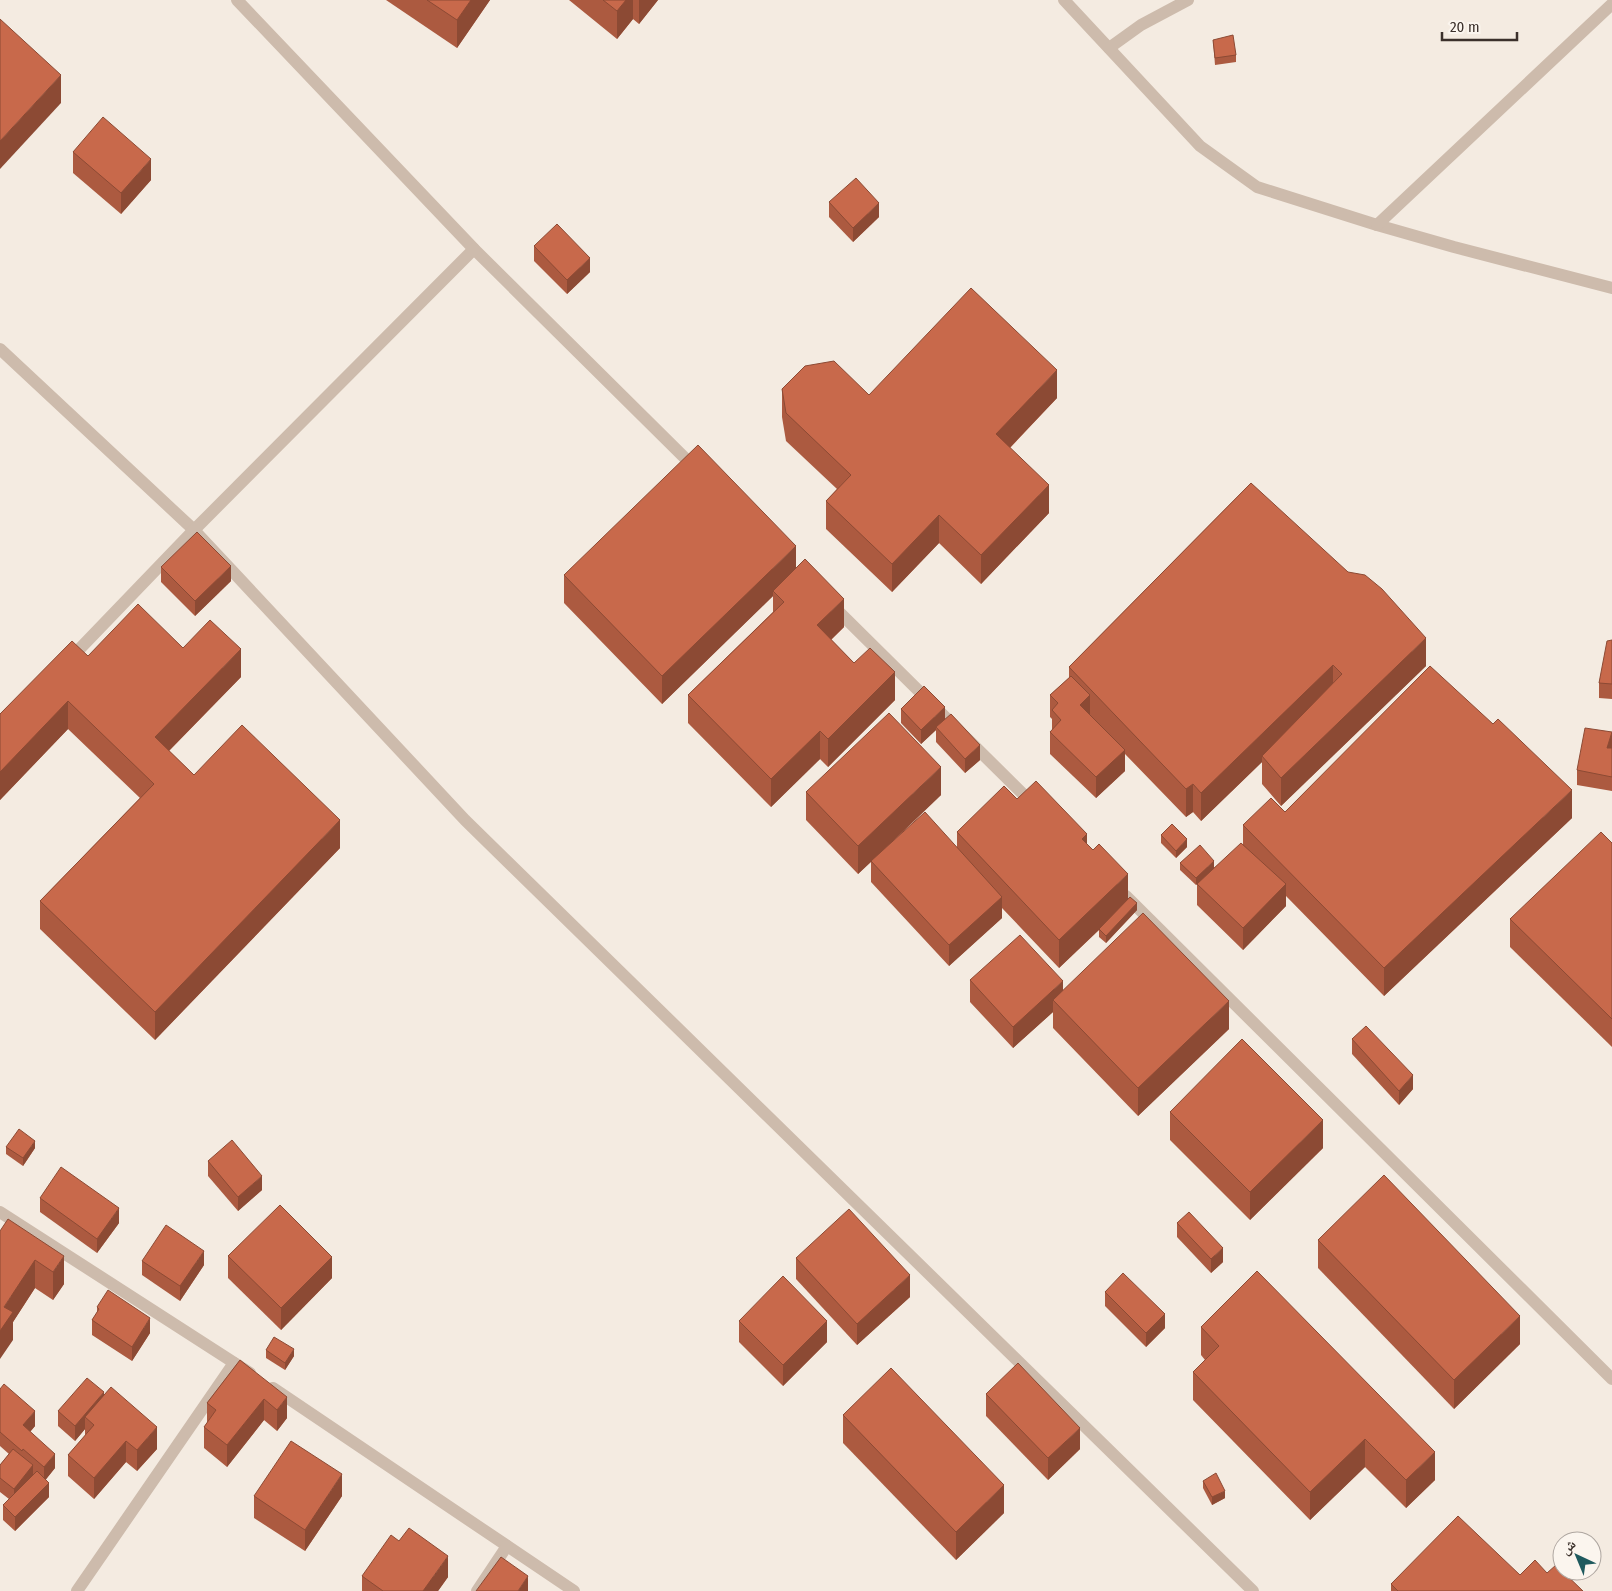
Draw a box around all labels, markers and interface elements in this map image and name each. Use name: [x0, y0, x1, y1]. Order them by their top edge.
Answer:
scale bar: [1442, 10, 1517, 42]
text: 20 m: [1450, 18, 1480, 36]
north arrow: [1552, 1531, 1602, 1581]
text: ش: [1557, 1536, 1580, 1558]

